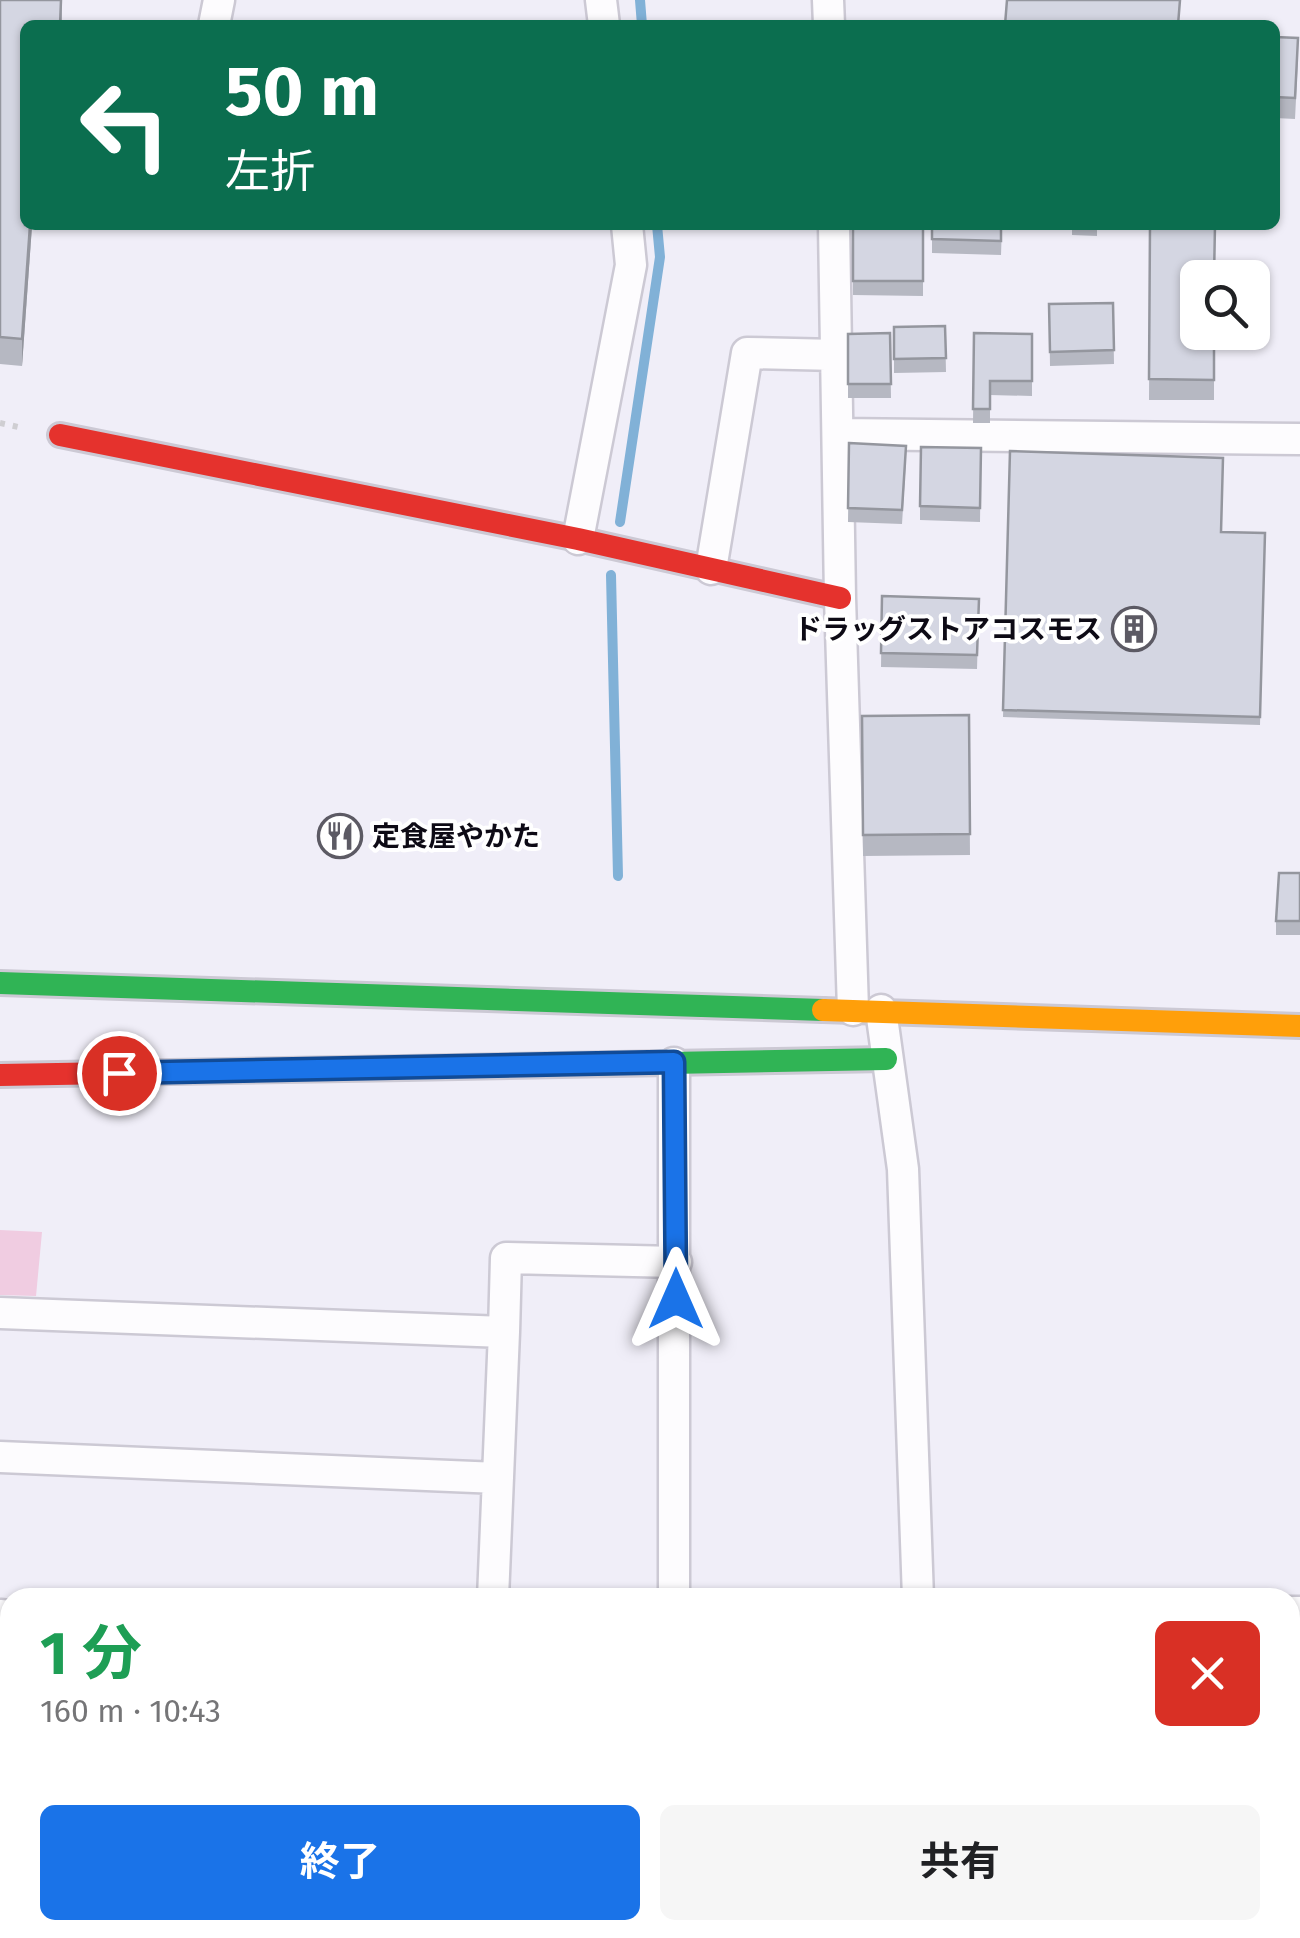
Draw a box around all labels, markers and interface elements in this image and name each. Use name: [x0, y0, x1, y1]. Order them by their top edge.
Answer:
text: 50 m: [225, 50, 379, 134]
icon: left: [60, 60, 190, 190]
text: 左折: [225, 145, 315, 199]
map controls: [1180, 260, 1270, 350]
button: search: [1180, 260, 1270, 350]
building icon: ドラッグストアコスモス: [1111, 606, 1157, 652]
place label: ドラッグストアコスモス: [794, 613, 1102, 646]
restaurant icon: 定食屋やかた: [317, 813, 363, 859]
place label: 定食屋やかた: [372, 820, 540, 853]
pin: [77, 1031, 162, 1116]
icon: arrive: [92, 1046, 147, 1101]
position arrow: [624, 1247, 728, 1351]
text: 1 分: [40, 1618, 142, 1690]
button: close: [1155, 1621, 1260, 1726]
text: 160 m · 10:43: [40, 1692, 221, 1730]
button: 終了: [40, 1805, 640, 1920]
button: 共有: [660, 1805, 1260, 1920]

